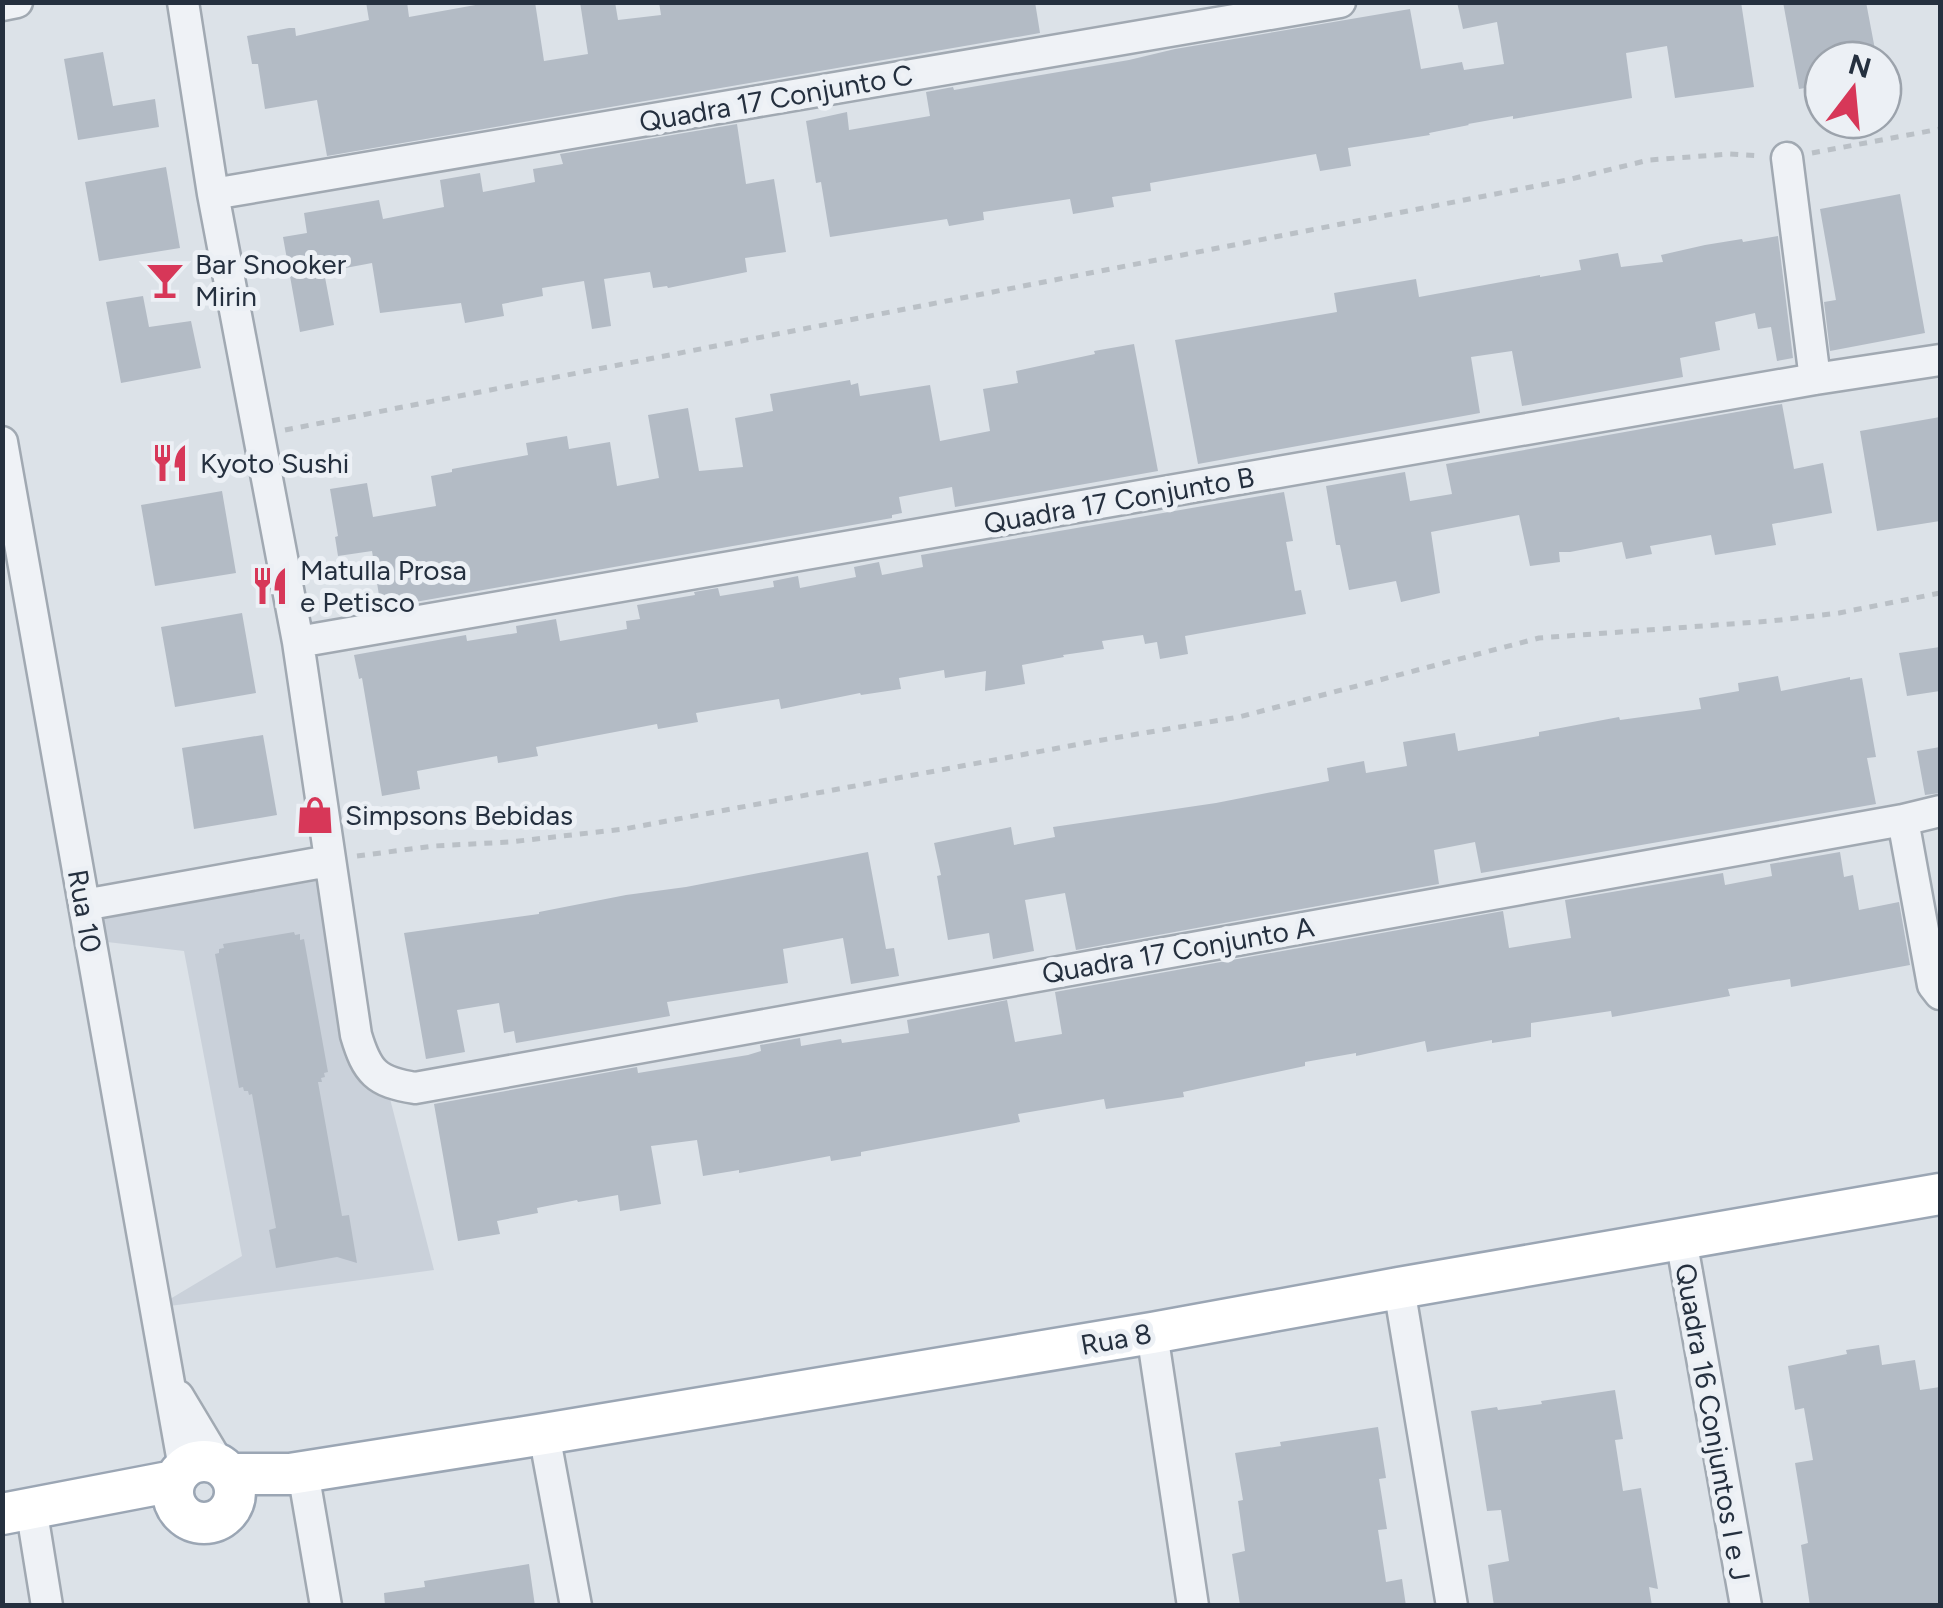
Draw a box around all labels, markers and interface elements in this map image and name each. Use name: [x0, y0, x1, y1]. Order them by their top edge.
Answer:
north arrow: [1803, 40, 1903, 140]
text: N: [1845, 47, 1875, 85]
street label: Quadra 17 Conjunto C: [637, 57, 915, 139]
place label: Bar Snooker Mirin: [195, 247, 347, 313]
bar icon: Bar Snooker Mirin: [144, 259, 186, 301]
restaurant icon: Kyoto Sushi: [149, 442, 191, 484]
place label: Kyoto Sushi: [200, 446, 349, 480]
street label: Quadra 17 Conjunto B: [981, 459, 1257, 541]
place label: Matulla Prosa e Petisco: [300, 553, 467, 619]
restaurant icon: Matulla Prosa e Petisco: [249, 565, 291, 607]
shop icon: Simpsons Bebidas: [294, 794, 336, 836]
place label: Simpsons Bebidas: [345, 798, 573, 832]
street label: Rua 10: [61, 867, 109, 955]
street label: Quadra 17 Conjunto A: [1039, 909, 1317, 991]
street label: Quadra 16 Conjuntos I e J: [1668, 1261, 1758, 1583]
street label: Rua 8: [1078, 1316, 1154, 1362]

